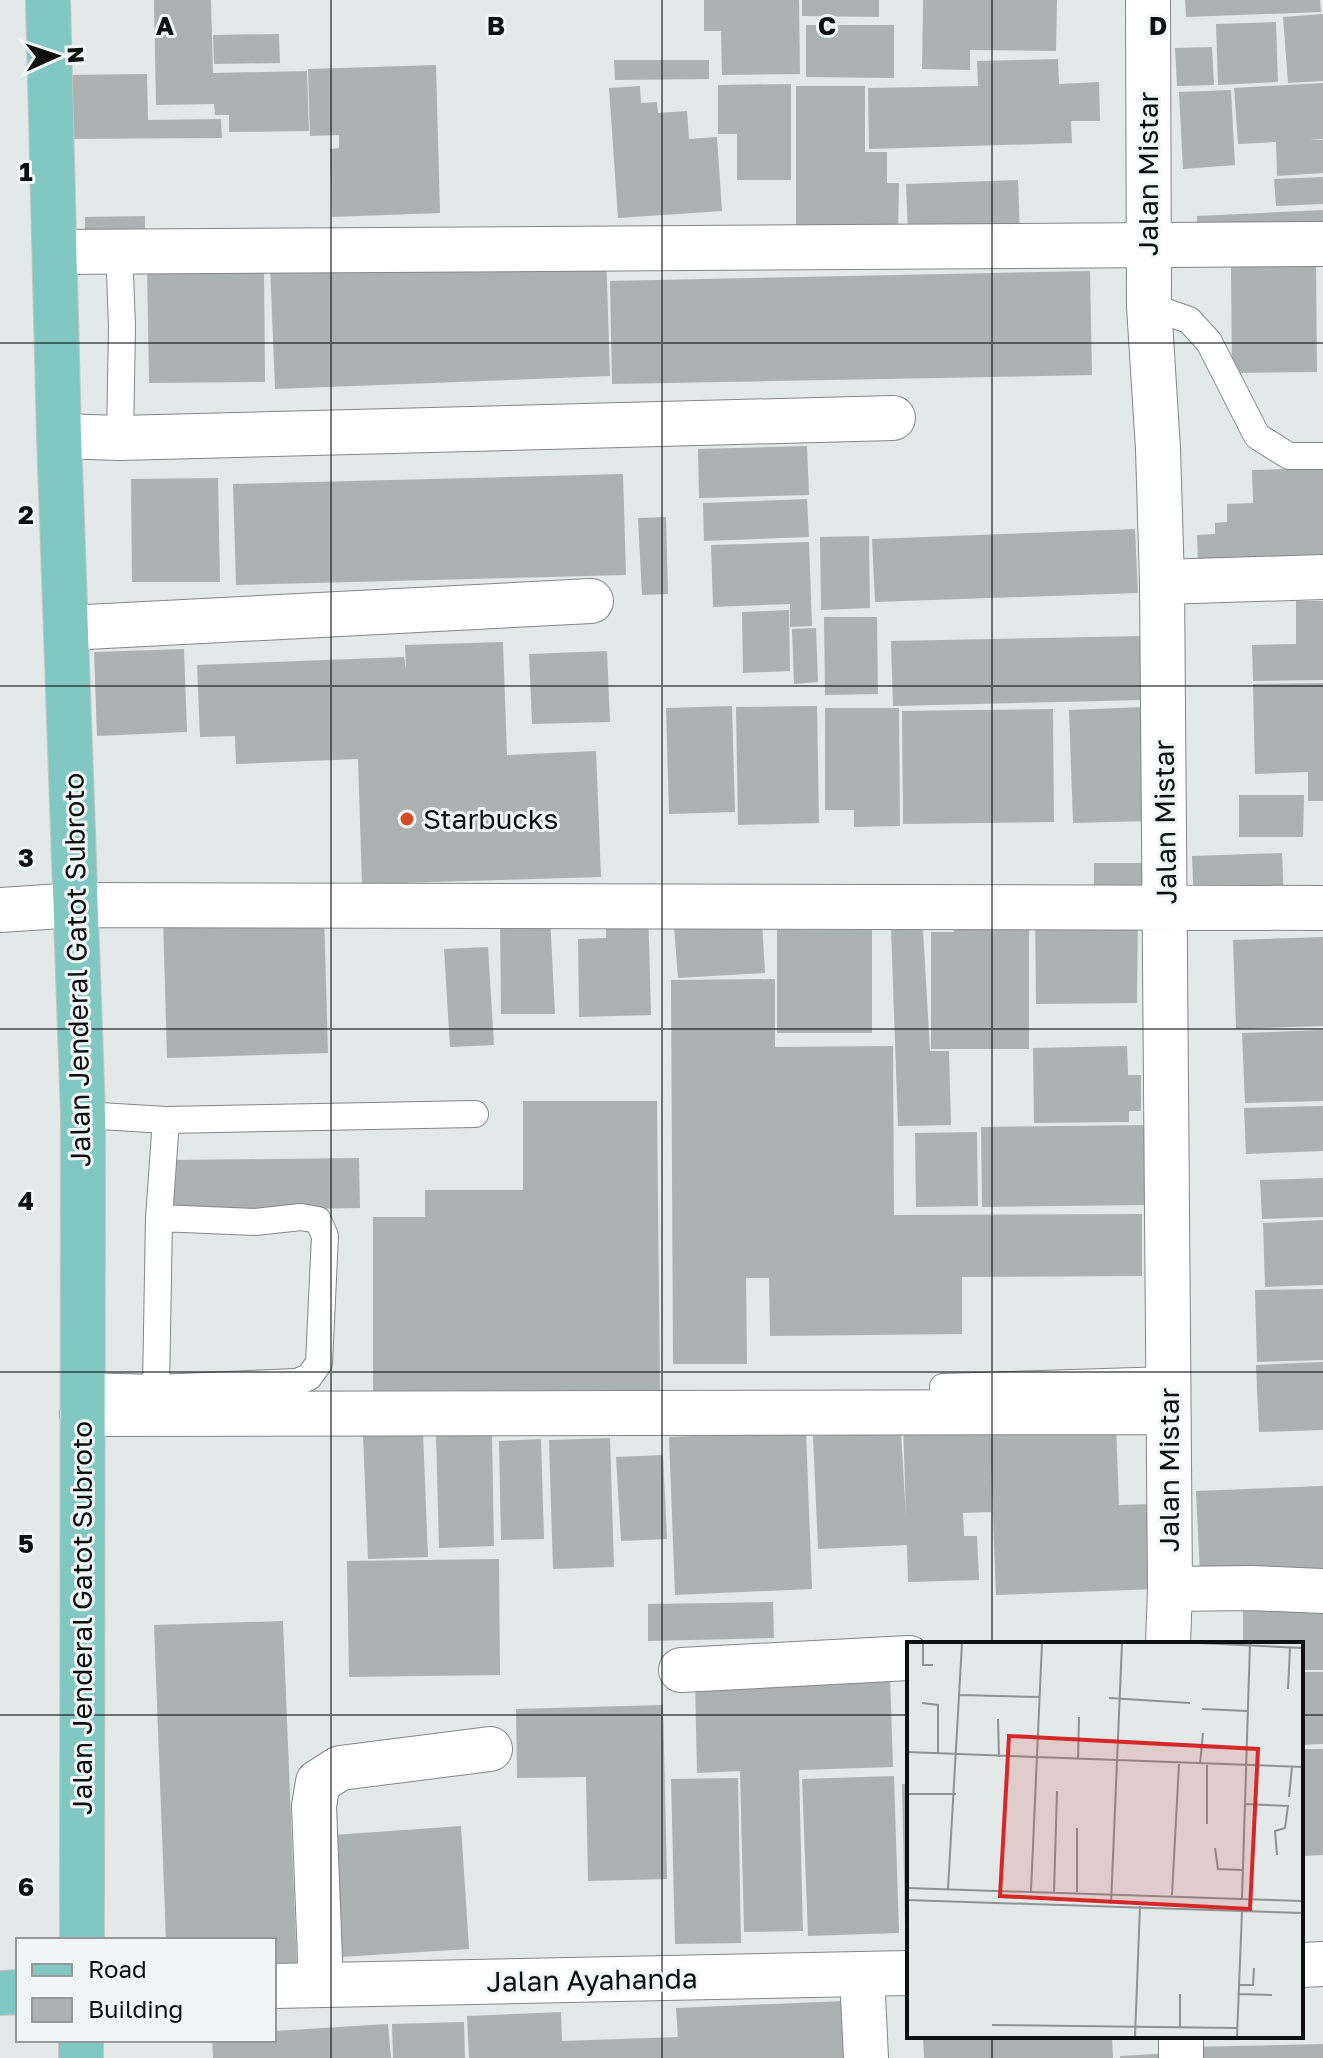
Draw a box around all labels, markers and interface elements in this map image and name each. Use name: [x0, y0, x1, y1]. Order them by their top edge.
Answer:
text: A: [156, 10, 175, 41]
text: B: [487, 10, 505, 41]
text: C: [818, 10, 836, 41]
text: D: [1149, 10, 1167, 41]
north arrow: [16, 16, 96, 96]
text: N: [63, 46, 90, 64]
street label: Jalan Mistar: [1131, 92, 1164, 256]
text: 1: [19, 156, 33, 187]
text: 2: [18, 499, 34, 530]
street label: Jalan Mistar: [1147, 739, 1182, 905]
street label: Jalan Jenderal Gatot Subroto: [57, 773, 96, 1167]
place label: Starbucks: [423, 802, 558, 835]
marker: Starbucks: [398, 810, 416, 828]
text: 3: [18, 842, 34, 873]
text: 4: [18, 1185, 34, 1216]
street label: Jalan Mistar: [1152, 1388, 1185, 1552]
street label: Jalan Jenderal Gatot Subroto: [65, 1421, 98, 1815]
text: 5: [18, 1528, 34, 1559]
inset map: [907, 1642, 1303, 2038]
text: 6: [18, 1871, 34, 1902]
legend: [16, 1938, 276, 2042]
text: Road: [88, 1954, 147, 1983]
street label: Jalan Ayahanda: [486, 1961, 698, 1998]
text: Building: [88, 1994, 183, 2023]

